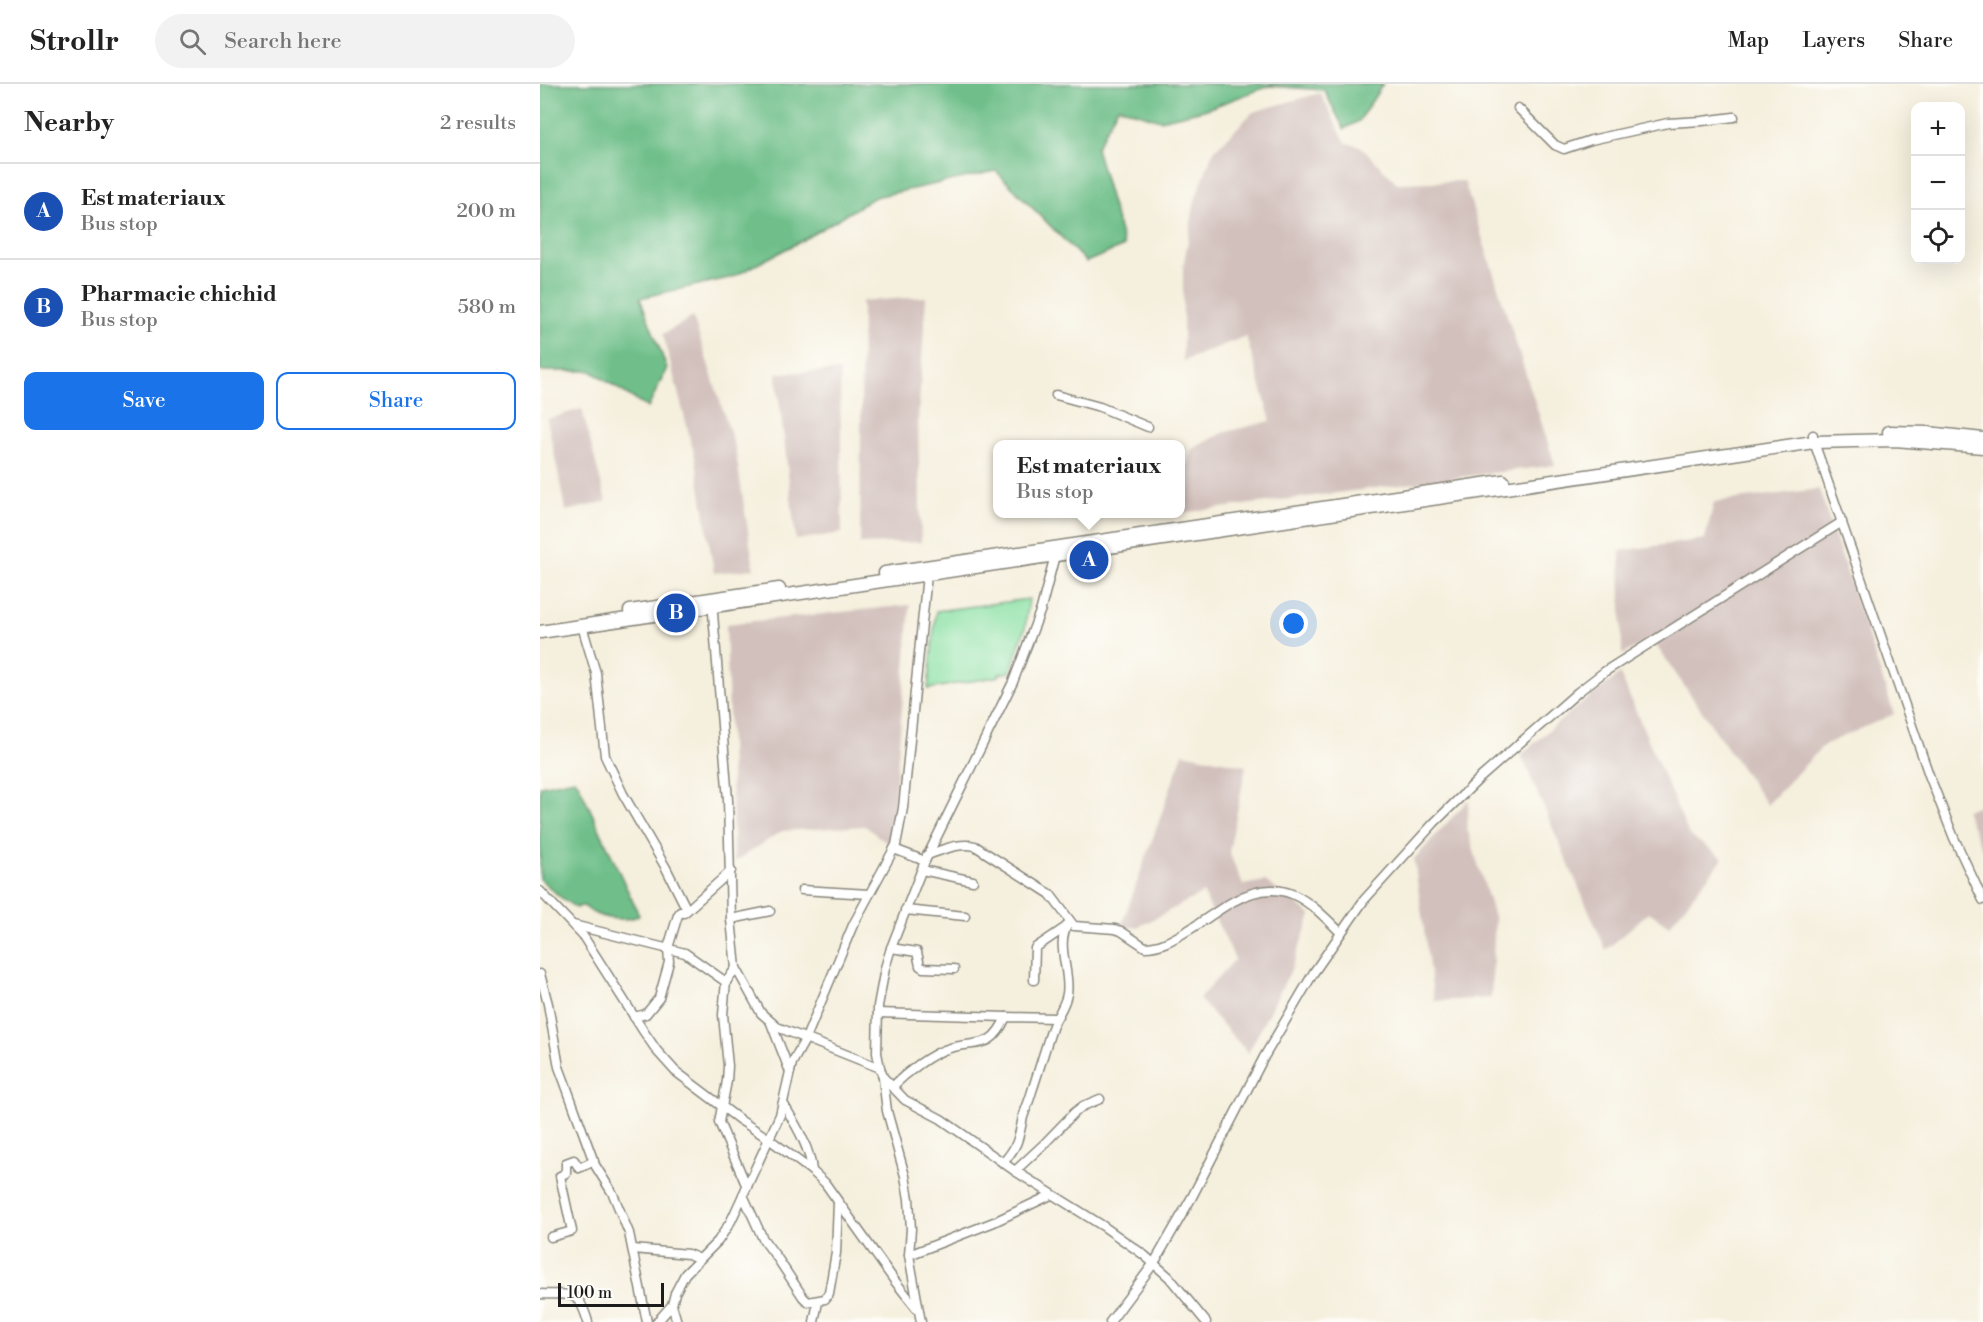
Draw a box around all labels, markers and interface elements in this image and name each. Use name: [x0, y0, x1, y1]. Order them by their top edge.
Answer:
search box: [155, 14, 575, 68]
text: Strollr: [30, 24, 119, 59]
icon: search: [176, 25, 209, 58]
text: Search here: [224, 28, 342, 55]
text: Map: [1728, 28, 1769, 54]
text: Layers: [1802, 28, 1865, 54]
text: Share: [1898, 28, 1953, 54]
map controls: [1911, 102, 1965, 264]
button: +: [1911, 102, 1965, 156]
text: Nearby: [24, 107, 114, 139]
text: 2 results: [440, 111, 516, 136]
button: −: [1911, 156, 1965, 210]
text: Est materiaux: [81, 185, 225, 212]
text: A: [36, 199, 51, 224]
text: 200 m: [456, 199, 516, 224]
button: locate: [1911, 210, 1965, 264]
text: Bus stop: [81, 212, 158, 237]
text: Pharmacie chichid: [81, 281, 277, 308]
text: B: [36, 295, 51, 320]
text: 580 m: [458, 295, 516, 320]
text: Bus stop: [81, 308, 158, 333]
button: Save: [24, 372, 264, 430]
button: Share: [276, 372, 516, 430]
popup: [993, 440, 1185, 518]
text: Est materiaux: [1017, 453, 1161, 480]
text: Bus stop: [1017, 480, 1094, 505]
pin: A: [1070, 538, 1108, 582]
pin: B: [656, 590, 696, 636]
your location: [1279, 609, 1308, 638]
scale bar: [558, 1280, 664, 1308]
text: 100 m: [567, 1283, 612, 1303]

